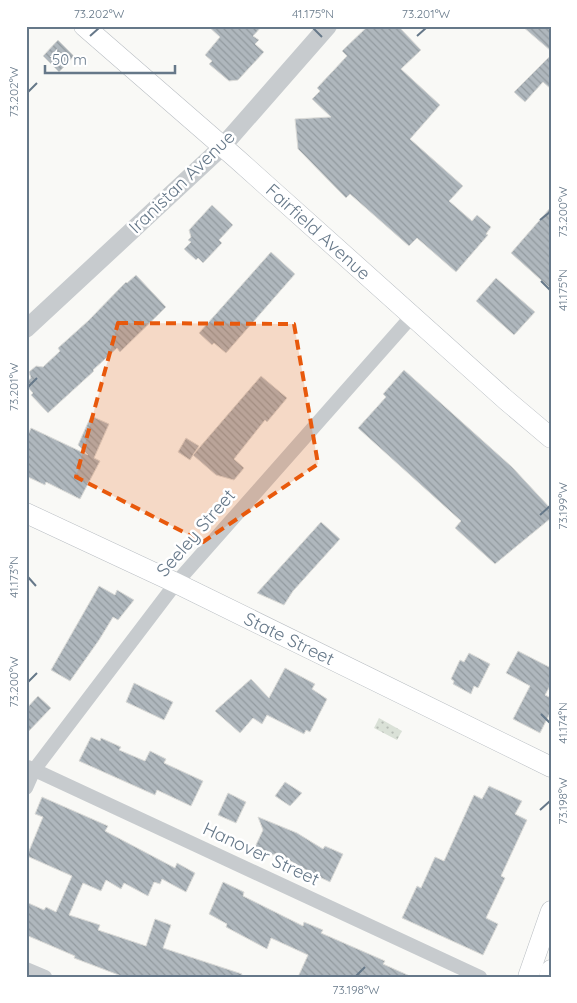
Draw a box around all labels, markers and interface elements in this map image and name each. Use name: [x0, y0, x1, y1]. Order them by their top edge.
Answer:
text: 73.202°W: [74, 6, 125, 21]
text: 41.175°N: [292, 6, 334, 21]
text: 73.201°W: [402, 6, 451, 21]
scale bar: [45, 42, 175, 74]
text: 50 m: [52, 50, 87, 69]
text: 73.202°W: [6, 66, 21, 117]
street label: Iranistan Avenue: [124, 125, 240, 238]
street label: Fairfield Avenue: [261, 178, 376, 285]
text: 73.200°W: [555, 186, 570, 238]
text: 41.175°N: [555, 269, 570, 311]
text: 73.201°W: [6, 362, 21, 411]
text: 73.199°W: [555, 482, 570, 530]
street label: Seeley Street: [151, 484, 240, 581]
text: 41.173°N: [6, 556, 21, 598]
street label: State Street: [240, 607, 338, 670]
text: 73.200°W: [6, 656, 21, 708]
text: 41.174°N: [555, 702, 570, 744]
text: 73.198°W: [555, 777, 570, 825]
street label: Hanover Street: [199, 817, 323, 891]
text: 73.198°W: [332, 982, 380, 997]

